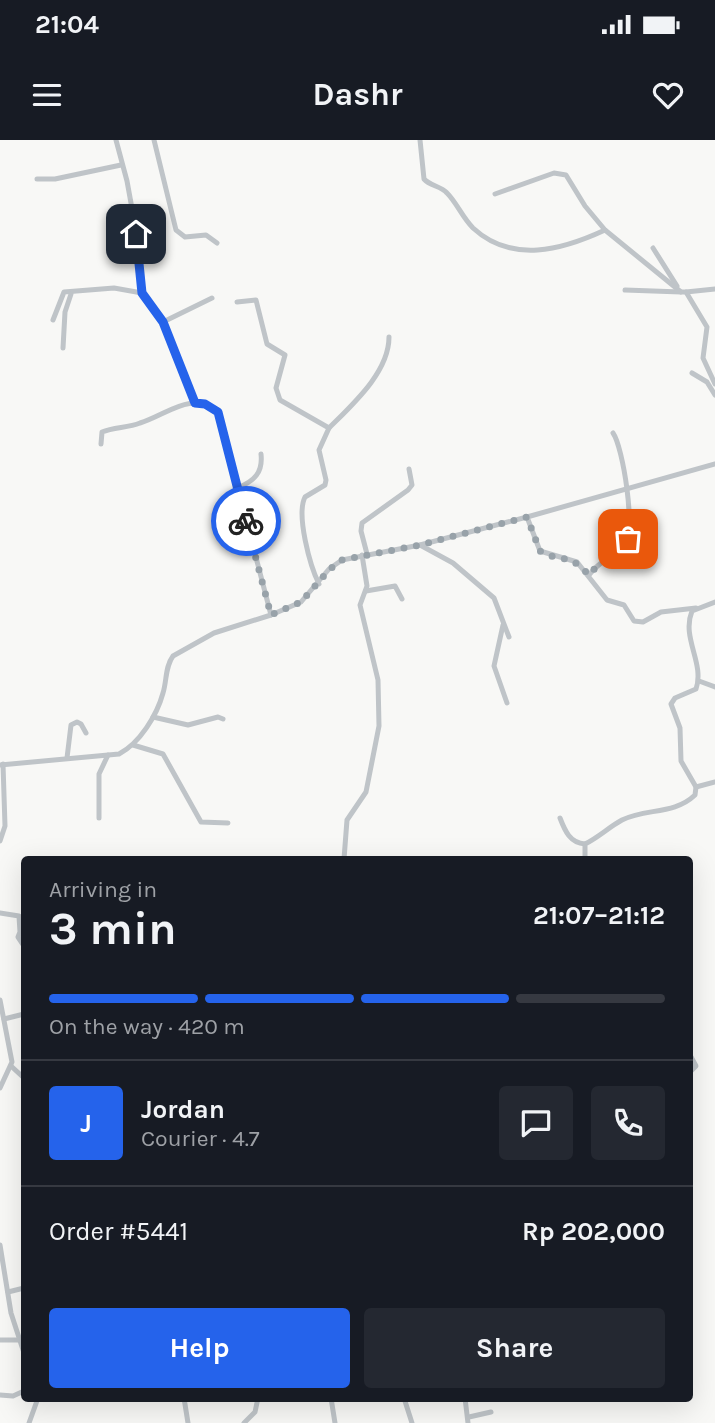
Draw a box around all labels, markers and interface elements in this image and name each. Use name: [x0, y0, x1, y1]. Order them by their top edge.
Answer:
text: 21:04: [35, 9, 99, 40]
icon: menu: [28, 76, 66, 114]
text: Dashr: [312, 76, 403, 113]
icon: heart: [649, 76, 687, 114]
pin: [106, 204, 166, 264]
icon: home: [117, 215, 155, 253]
courier: [211, 486, 281, 556]
icon: bike: [227, 502, 265, 540]
pin: [598, 509, 658, 569]
icon: bag: [609, 520, 647, 558]
text: Arriving in: [49, 876, 157, 903]
text: 21:07–21:12: [533, 900, 665, 931]
text: 3 min: [49, 902, 177, 956]
text: On the way · 420 m: [49, 1013, 245, 1040]
button: chat: [499, 1086, 573, 1160]
button: phone: [591, 1086, 665, 1160]
text: Jordan: [141, 1094, 225, 1125]
text: J: [80, 1108, 92, 1139]
text: Courier · 4.7: [141, 1125, 260, 1152]
text: Order #5441: [49, 1216, 188, 1247]
text: Rp 202,000: [522, 1216, 665, 1247]
button: Help: [49, 1308, 350, 1388]
button: Share: [364, 1308, 665, 1388]

